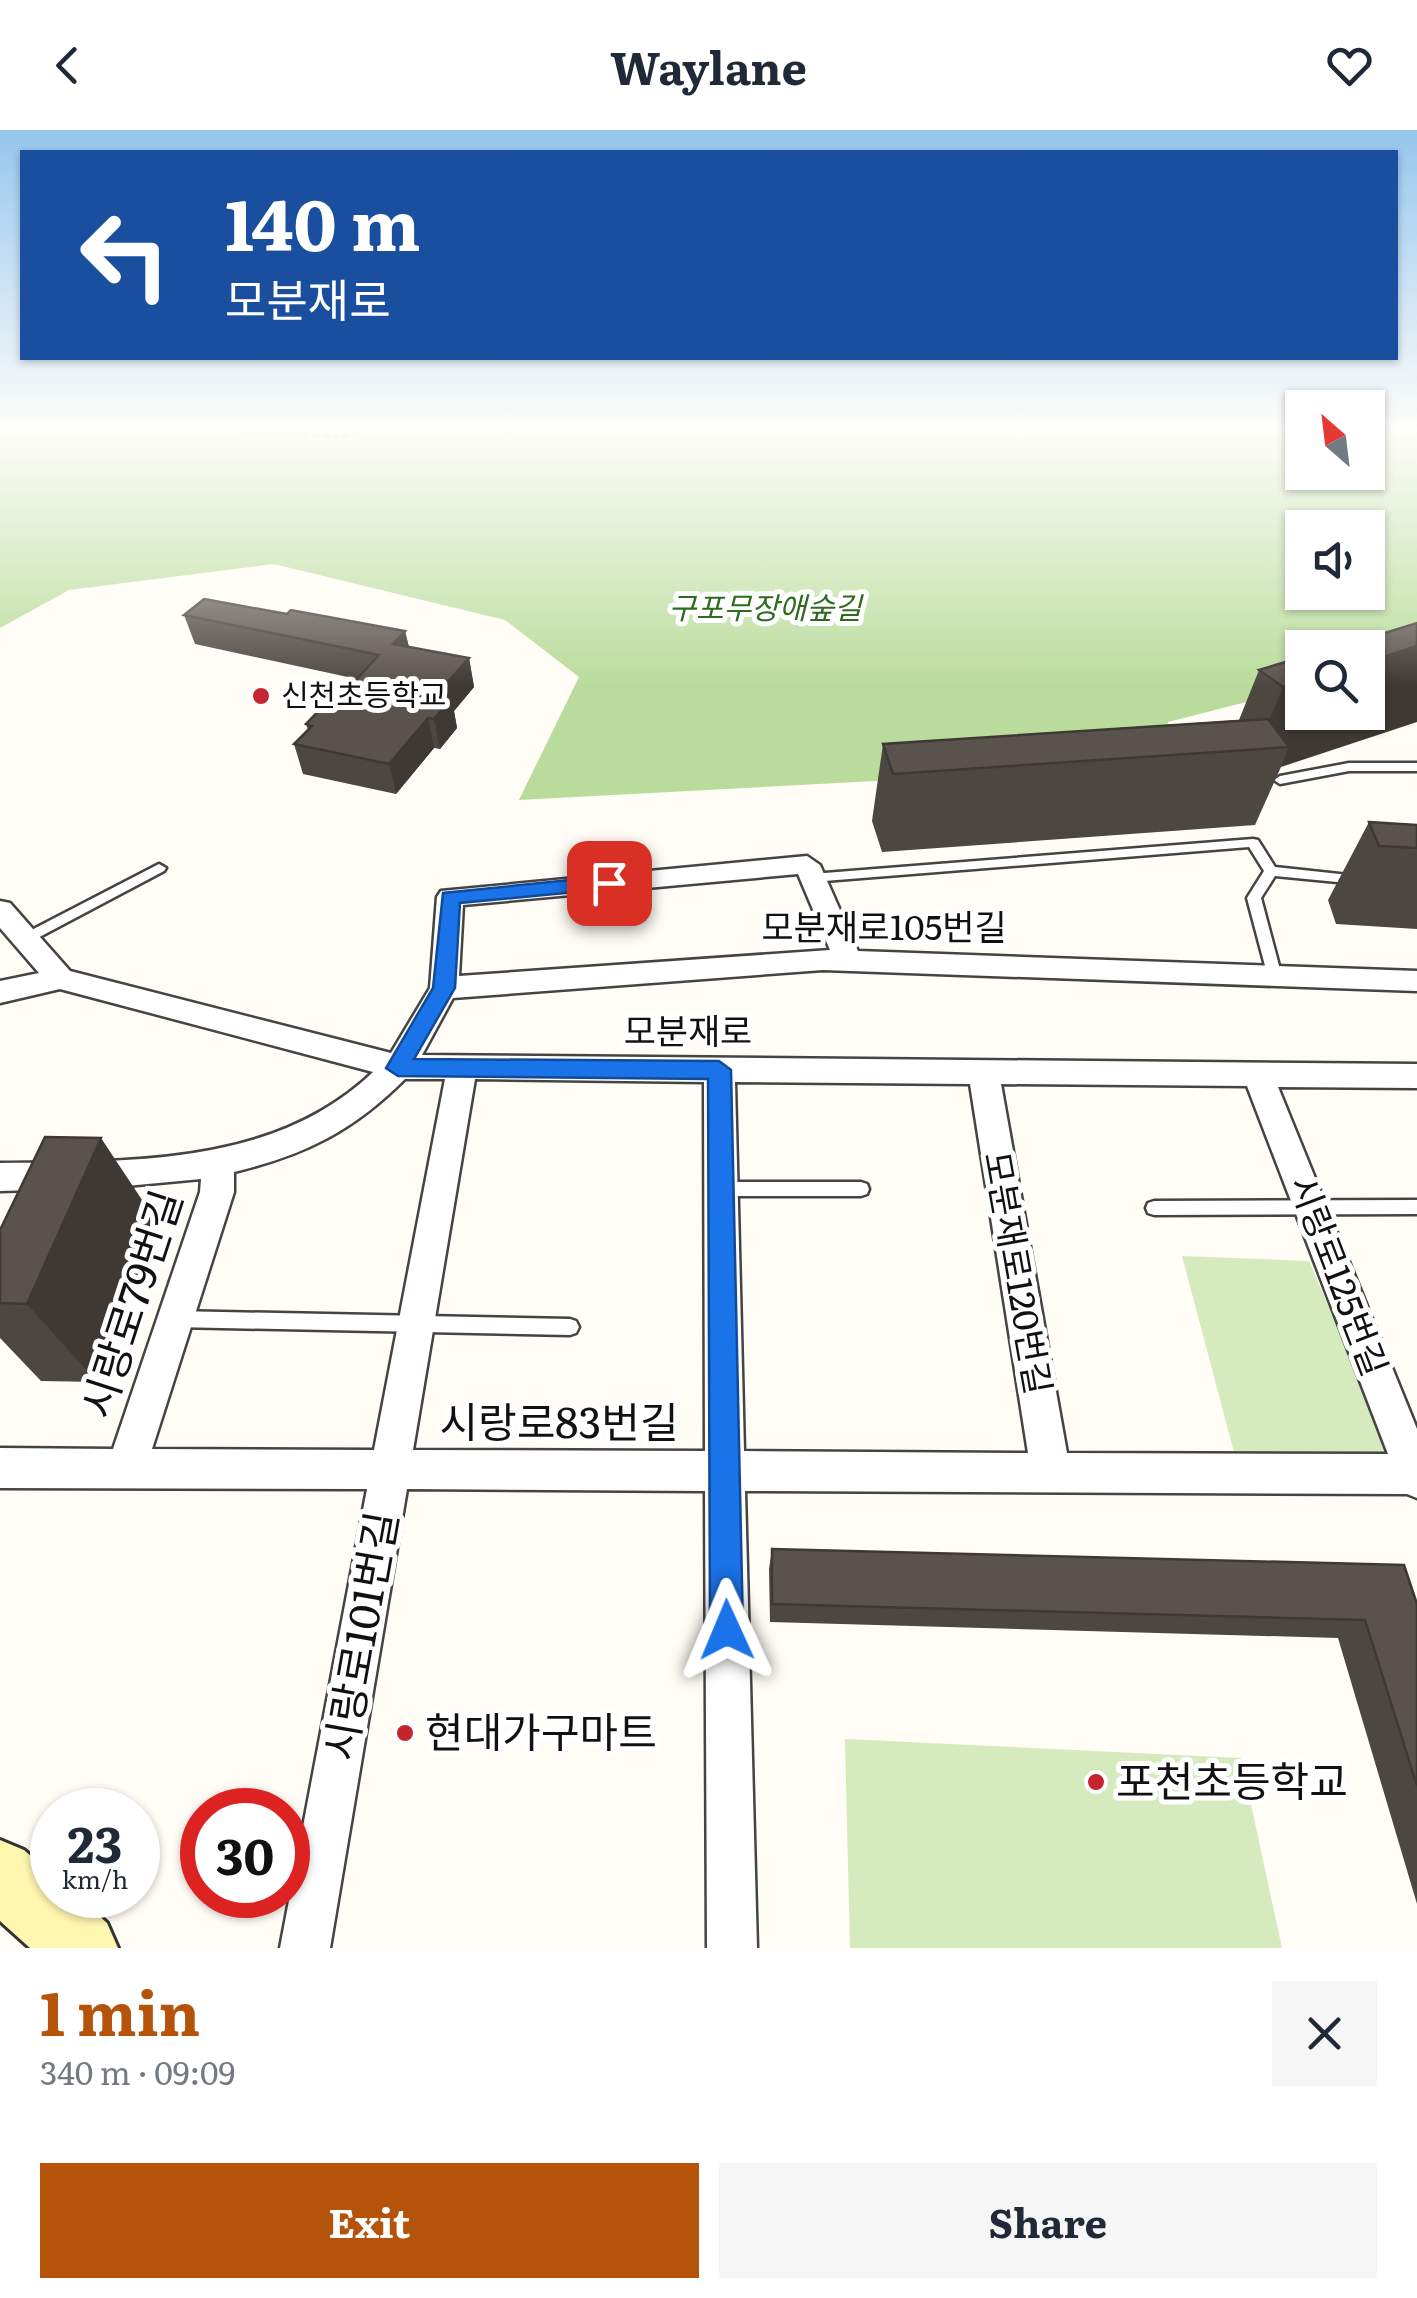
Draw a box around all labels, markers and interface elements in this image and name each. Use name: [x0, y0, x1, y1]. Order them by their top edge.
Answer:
text: Waylane: [610, 32, 807, 99]
icon: back: [40, 38, 95, 93]
icon: heart: [1322, 38, 1377, 93]
text: 140 m: [225, 169, 420, 273]
icon: left: [60, 190, 190, 320]
text: 모분재로: [225, 264, 391, 331]
north arrow: [1285, 390, 1385, 490]
map controls: [1285, 390, 1385, 730]
button: sound: [1285, 510, 1385, 610]
park label: 구포무장애숲길: [668, 584, 864, 628]
button: search: [1285, 630, 1385, 730]
place label: 신천초등학교: [281, 671, 447, 715]
marker: 신천초등학교: [250, 685, 272, 707]
pin: [567, 841, 652, 926]
icon: arrive: [582, 856, 637, 911]
street label: 모분재로105번길: [761, 899, 1007, 951]
street label: 모분재로: [624, 1003, 752, 1055]
street label: 모분재로120번길: [973, 1147, 1067, 1398]
street label: 시랑로125번길: [1279, 1167, 1403, 1383]
street label: 시랑로79번길: [63, 1181, 195, 1425]
street label: 시랑로83번길: [439, 1389, 679, 1451]
street label: 시랑로101번길: [306, 1506, 410, 1765]
position arrow: [675, 1578, 779, 1682]
place label: 현대가구마트: [425, 1699, 657, 1761]
marker: 현대가구마트: [394, 1722, 416, 1744]
place label: 포천초등학교: [1116, 1748, 1348, 1810]
marker: 포천초등학교: [1085, 1771, 1107, 1793]
speed limit sign: 30: [180, 1788, 310, 1918]
text: 23: [68, 1804, 122, 1878]
text: km/h: [62, 1860, 128, 1897]
text: 1 min: [40, 1965, 200, 2054]
button: close: [1272, 1981, 1377, 2086]
text: 340 m · 09:09: [40, 2047, 235, 2095]
button: Exit: [40, 2163, 699, 2278]
button: Share: [719, 2163, 1377, 2278]

